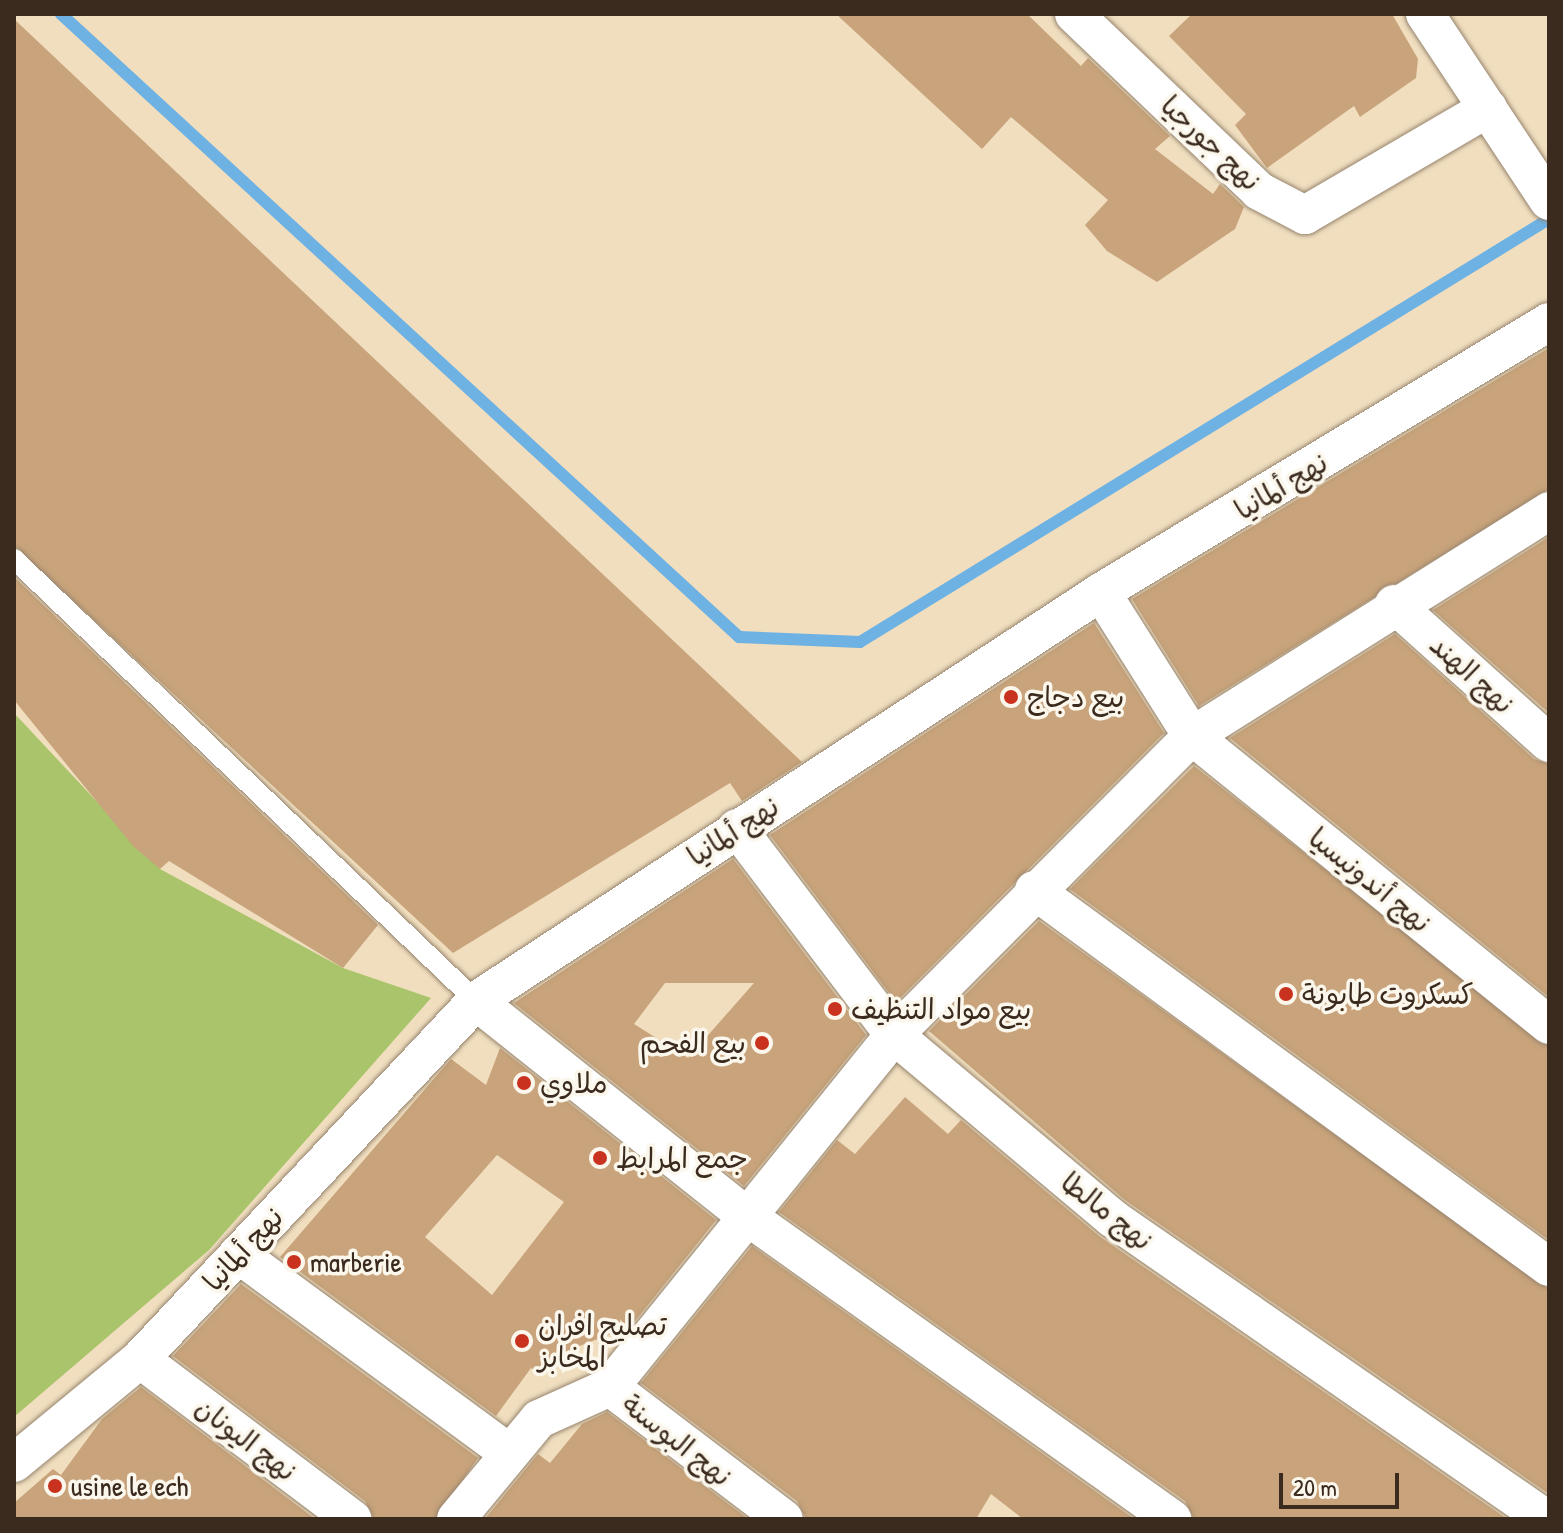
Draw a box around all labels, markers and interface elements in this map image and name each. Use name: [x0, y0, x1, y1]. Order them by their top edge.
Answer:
street label: نهج جورجيا: [1154, 88, 1268, 198]
street label: نهج ألمانيا: [1229, 445, 1333, 527]
street label: نهج الهند: [1423, 628, 1521, 720]
place label: بيع دجاج: [1027, 680, 1124, 714]
marker: بيع دجاج: [1002, 688, 1020, 706]
street label: نهج ألمانيا: [681, 789, 785, 873]
street label: نهج أندونيسيا: [1302, 821, 1438, 939]
place label: كسكروت طابونة: [1302, 977, 1474, 1011]
marker: كسكروت طابونة: [1277, 985, 1295, 1003]
place label: بيع مواد التنظيف: [851, 992, 1031, 1026]
marker: بيع مواد التنظيف: [826, 1000, 844, 1018]
place label: بيع الفحم: [640, 1026, 746, 1060]
marker: بيع الفحم: [753, 1034, 771, 1052]
place label: ملاوي: [540, 1066, 608, 1100]
marker: ملاوي: [515, 1074, 533, 1092]
place label: جمع المرابط: [616, 1141, 748, 1175]
marker: جمع المرابط: [591, 1149, 609, 1167]
street label: نهج مالطا: [1055, 1165, 1159, 1257]
street label: نهج ألمانيا: [196, 1200, 290, 1298]
place label: marberie: [310, 1245, 402, 1279]
marker: marberie: [285, 1253, 303, 1271]
place label: تصليح افران المخابز: [538, 1308, 667, 1374]
marker: تصليح افران المخابز: [513, 1332, 531, 1350]
street label: نهج البوسنة: [616, 1387, 738, 1493]
street label: نهج اليونان: [189, 1390, 303, 1488]
scale bar: [1283, 1457, 1403, 1507]
place label: usine le ech: [71, 1469, 188, 1503]
text: 20 m: [1293, 1471, 1337, 1503]
marker: usine le ech: [46, 1477, 64, 1495]

